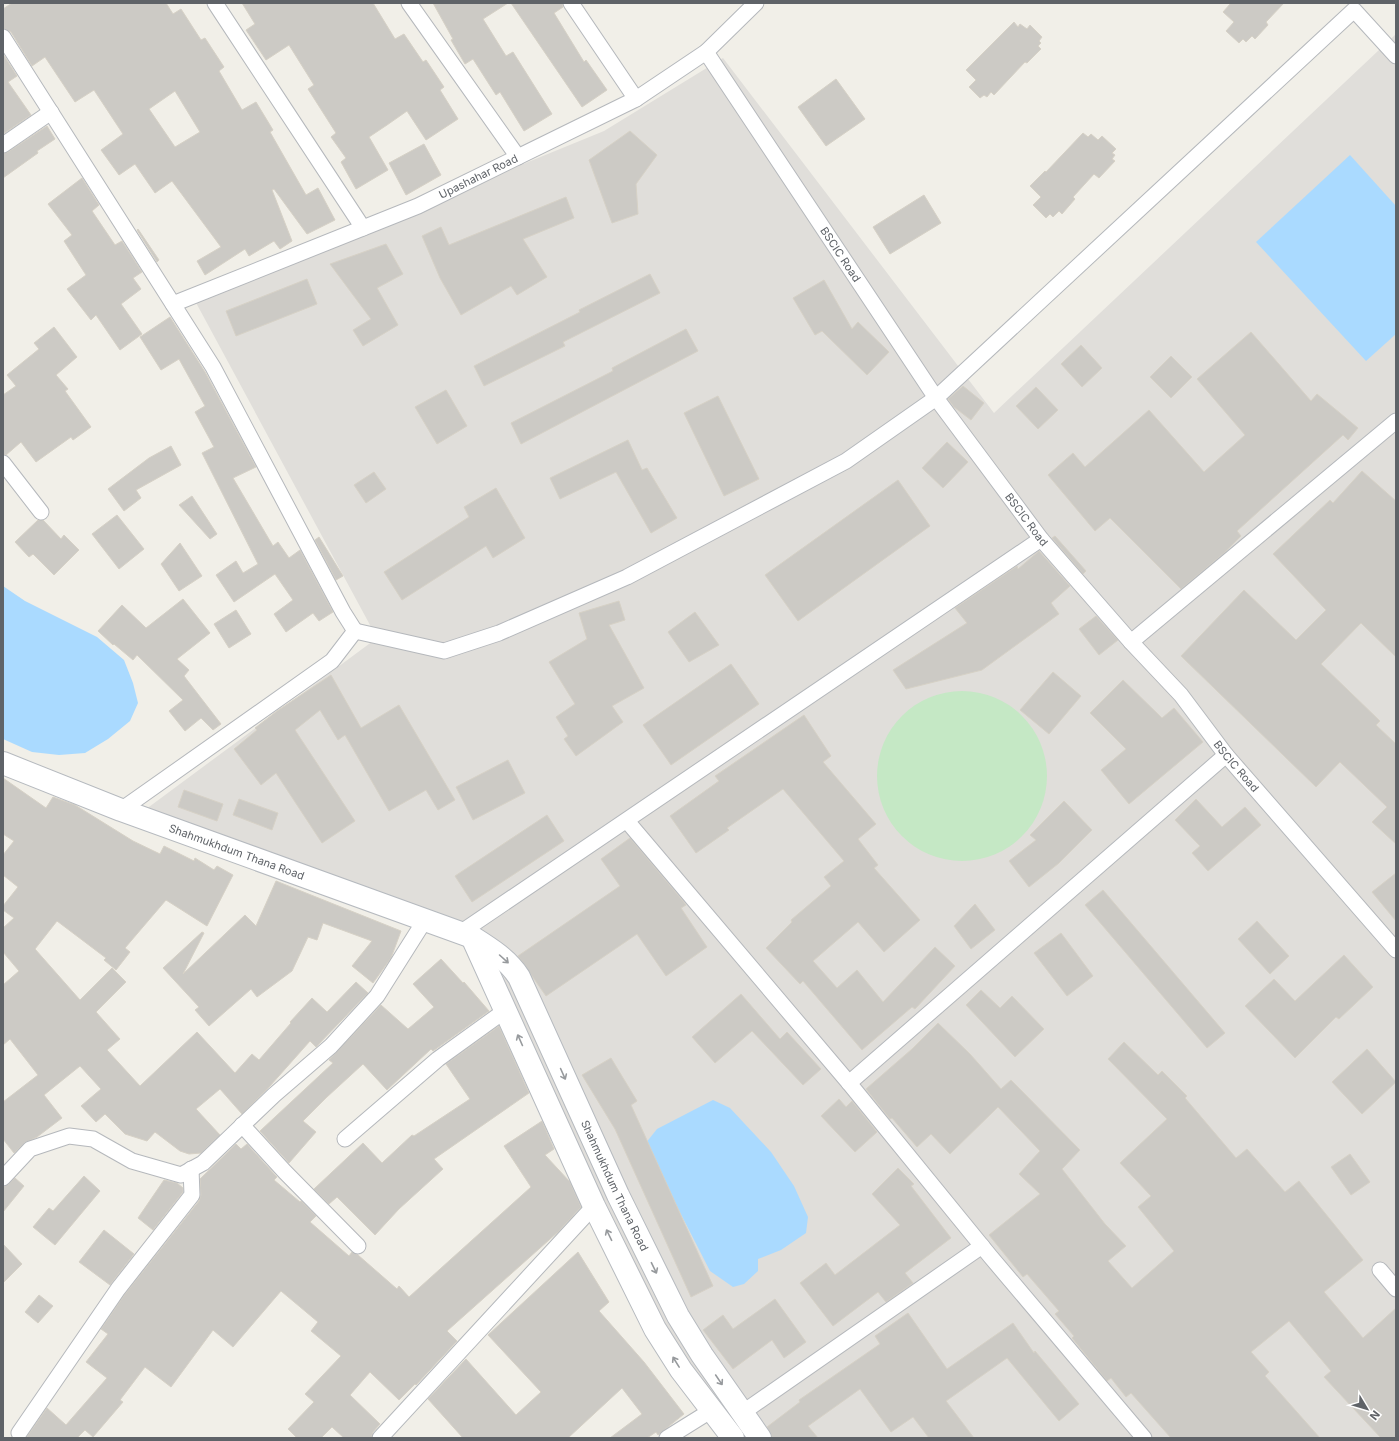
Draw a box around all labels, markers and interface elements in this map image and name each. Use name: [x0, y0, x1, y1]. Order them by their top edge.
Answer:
street label: Upashahar Road: [436, 151, 520, 202]
street label: BSCIC Road: [817, 224, 864, 284]
street label: BSCIC Road: [1002, 490, 1051, 549]
street label: BSCIC Road: [1211, 738, 1262, 795]
street label: Shahmukhdum Thana Road: [167, 821, 306, 883]
one-way arrow: [499, 954, 509, 964]
one-way arrow: [515, 1035, 523, 1047]
one-way arrow: [560, 1068, 567, 1080]
street label: Shahmukhdum Thana Road: [578, 1118, 652, 1253]
one-way arrow: [605, 1229, 612, 1241]
one-way arrow: [651, 1261, 658, 1273]
one-way arrow: [671, 1356, 679, 1368]
one-way arrow: [715, 1374, 723, 1385]
north arrow: [1347, 1389, 1387, 1429]
text: N: [1367, 1408, 1383, 1423]

